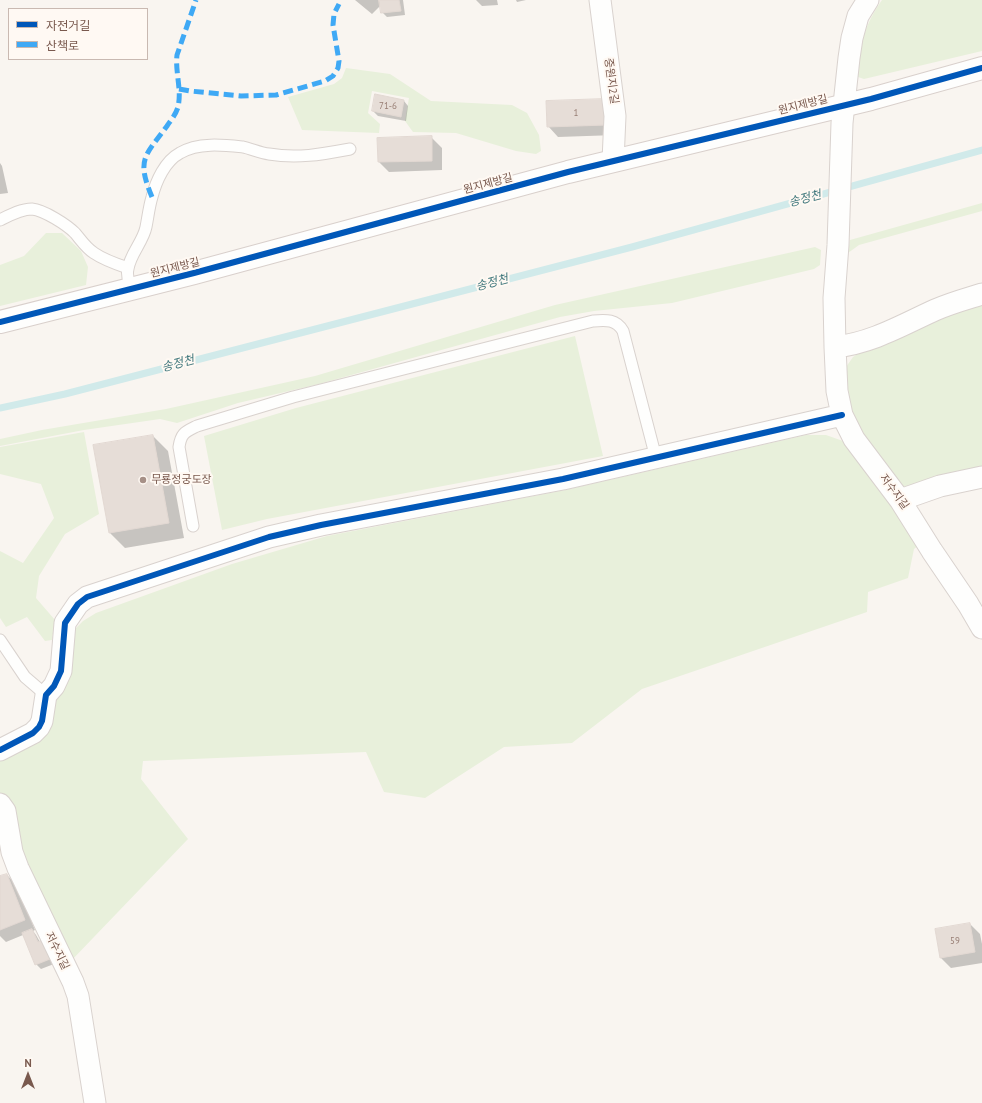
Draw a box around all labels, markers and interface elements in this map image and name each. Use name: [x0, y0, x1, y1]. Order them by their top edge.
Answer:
legend: [8, 8, 148, 60]
text: 자전거길: [46, 18, 90, 33]
text: 산책로: [46, 38, 79, 53]
street label: 중원지2길: [601, 57, 621, 105]
street label: 원지제방길: [777, 92, 829, 118]
house number: 71-6: [379, 101, 397, 111]
house number: 1: [574, 108, 578, 118]
street label: 원지제방길: [462, 171, 514, 197]
water label: 송정천: [787, 188, 823, 210]
street label: 원지제방길: [149, 255, 201, 281]
water label: 송정천: [474, 272, 510, 294]
water label: 송정천: [160, 353, 196, 375]
street label: 저수지길: [877, 472, 911, 512]
place label: 무룡정궁도장: [151, 473, 212, 487]
marker: 무룡정궁도장: [138, 475, 148, 485]
street label: 저수지길: [42, 930, 72, 972]
house number: 59: [950, 936, 960, 946]
north arrow: [8, 1055, 48, 1095]
text: N: [24, 1056, 32, 1070]

